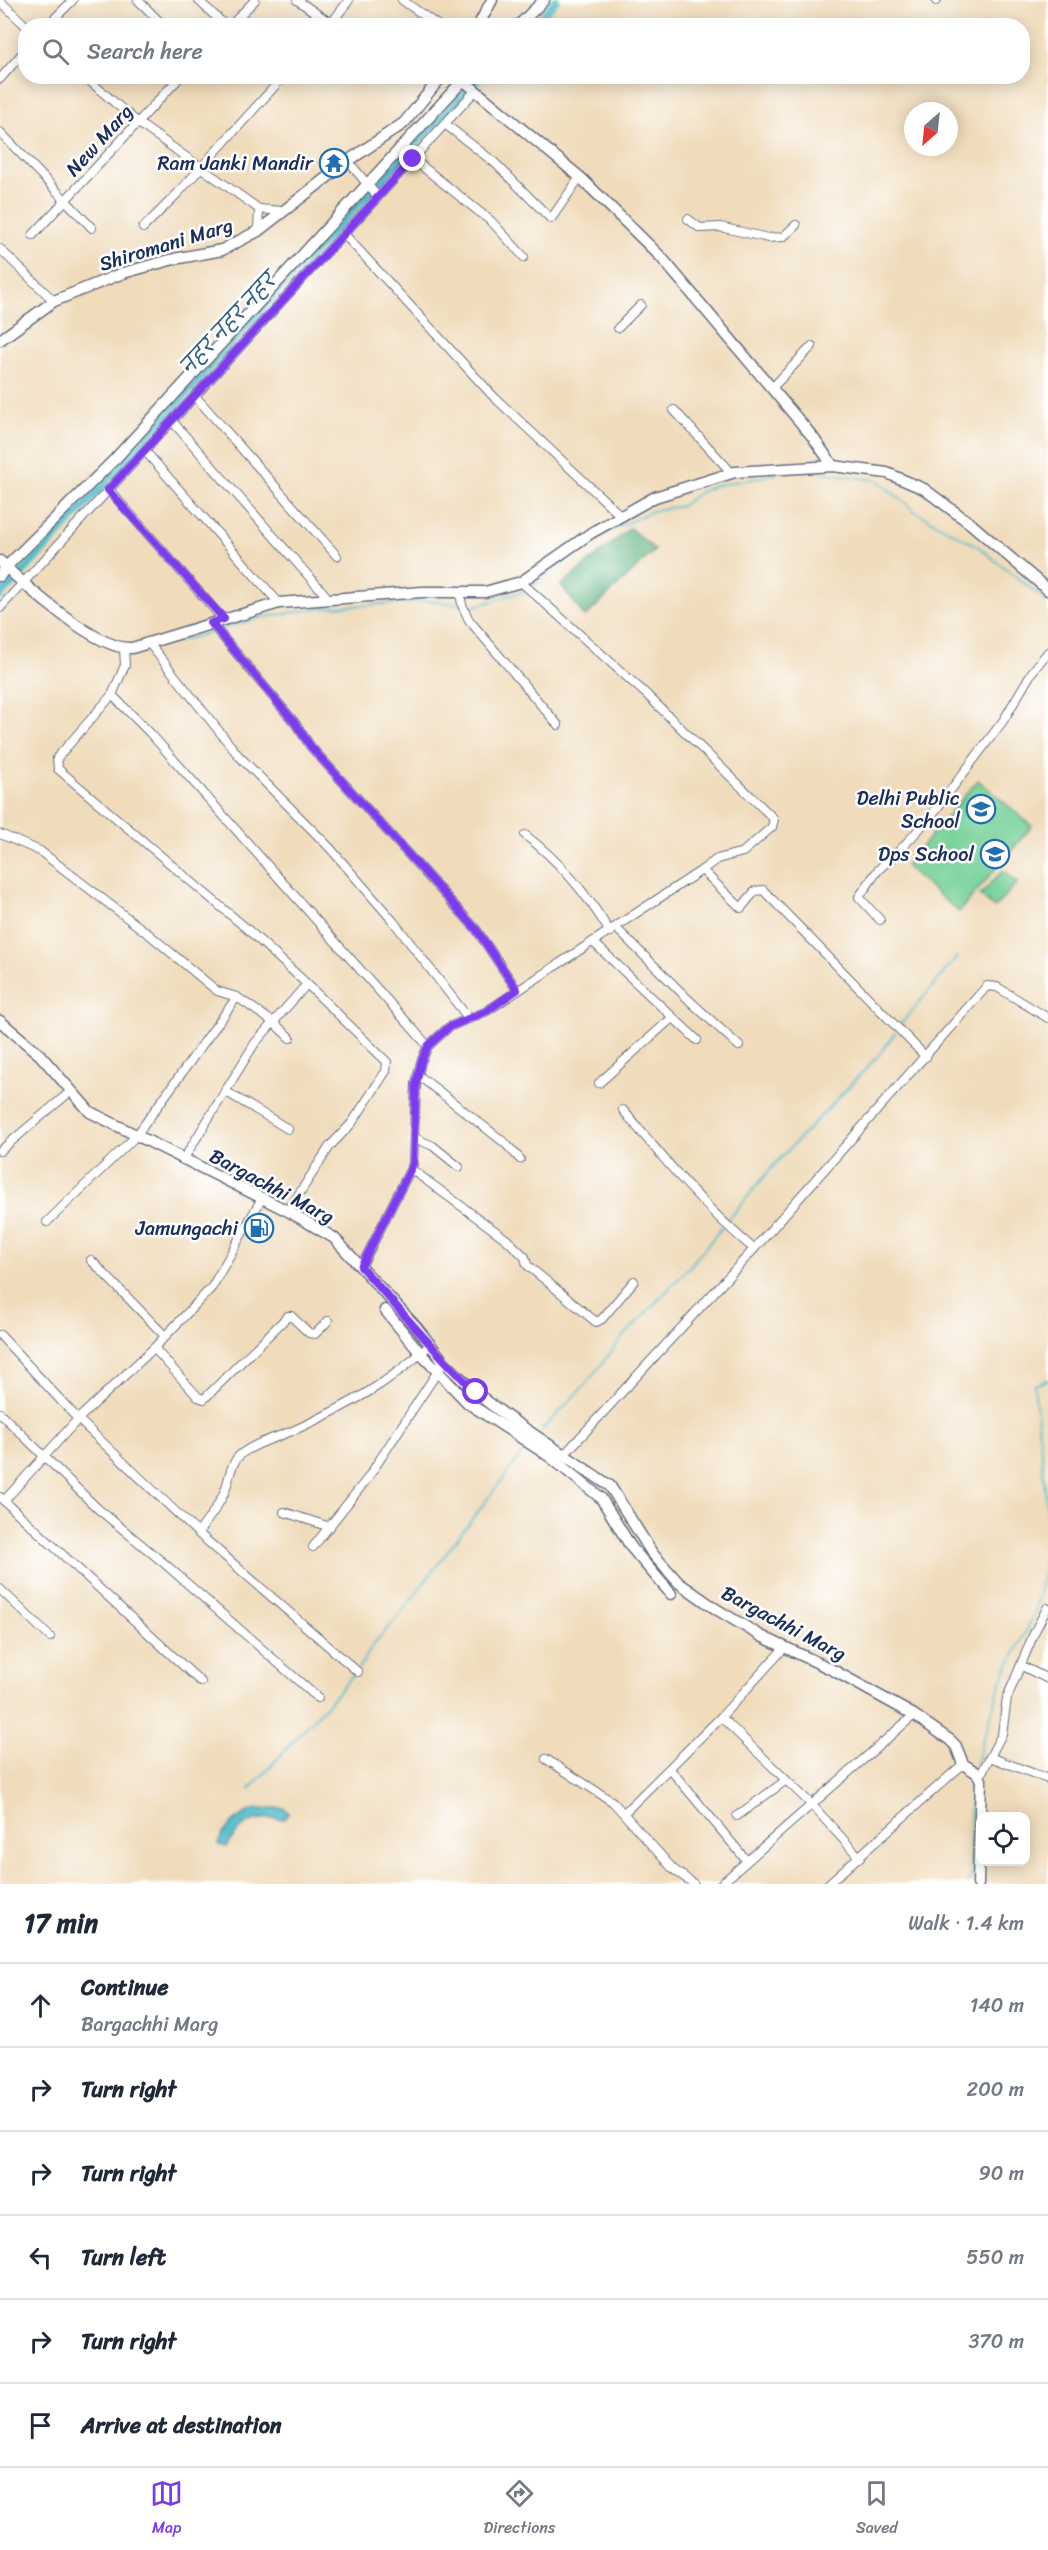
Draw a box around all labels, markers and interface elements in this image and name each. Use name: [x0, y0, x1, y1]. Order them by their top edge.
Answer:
search box: [18, 18, 1030, 84]
text: Search here: [87, 32, 203, 71]
icon: search: [39, 35, 72, 68]
street label: New Marg: [57, 96, 142, 185]
north arrow: [904, 102, 958, 156]
route end: [399, 145, 425, 171]
place label: Ram Janki Mandir: [157, 146, 314, 181]
temple icon: Ram Janki Mandir: [318, 147, 350, 179]
street label: Shiromani Marg: [95, 207, 237, 281]
water label: नहर नहर नहर: [170, 260, 290, 384]
place label: Delhi Public School: [857, 781, 960, 839]
school or university icon: Delhi Public School: [965, 793, 997, 825]
place label: Dps School: [878, 837, 975, 872]
school or university icon: Dps School: [979, 838, 1011, 870]
street label: Bargachhi Marg: [203, 1139, 341, 1234]
place label: Jamungachi: [135, 1211, 239, 1246]
fuel station icon: Jamungachi: [243, 1212, 275, 1244]
route start: [462, 1378, 488, 1404]
street label: Bargachhi Marg: [715, 1576, 853, 1671]
map controls: [976, 1812, 1030, 1866]
button: locate: [976, 1812, 1030, 1866]
text: 17 min: [24, 1900, 98, 1946]
text: Walk · 1.4 km: [908, 1906, 1024, 1941]
text: Continue: [81, 1968, 169, 2007]
text: 140 m: [970, 1988, 1024, 2023]
icon: ahead: [24, 1989, 57, 2022]
text: Bargachhi Marg: [81, 2007, 218, 2042]
text: Turn right: [81, 2070, 176, 2109]
text: 200 m: [967, 2072, 1024, 2107]
icon: right: [24, 2073, 57, 2106]
text: Turn right: [81, 2154, 176, 2193]
text: 90 m: [979, 2156, 1024, 2191]
icon: right: [24, 2157, 57, 2190]
text: Turn left: [81, 2238, 166, 2277]
text: 550 m: [966, 2240, 1024, 2275]
icon: left: [24, 2241, 57, 2274]
text: Turn right: [81, 2322, 176, 2361]
text: 370 m: [968, 2324, 1024, 2359]
icon: right: [24, 2325, 57, 2358]
text: Arrive at destination: [81, 2406, 282, 2445]
icon: arrive: [24, 2409, 57, 2442]
tab: Map: [150, 2477, 183, 2542]
tab: Directions: [484, 2477, 555, 2542]
tab: Saved: [856, 2477, 898, 2542]

